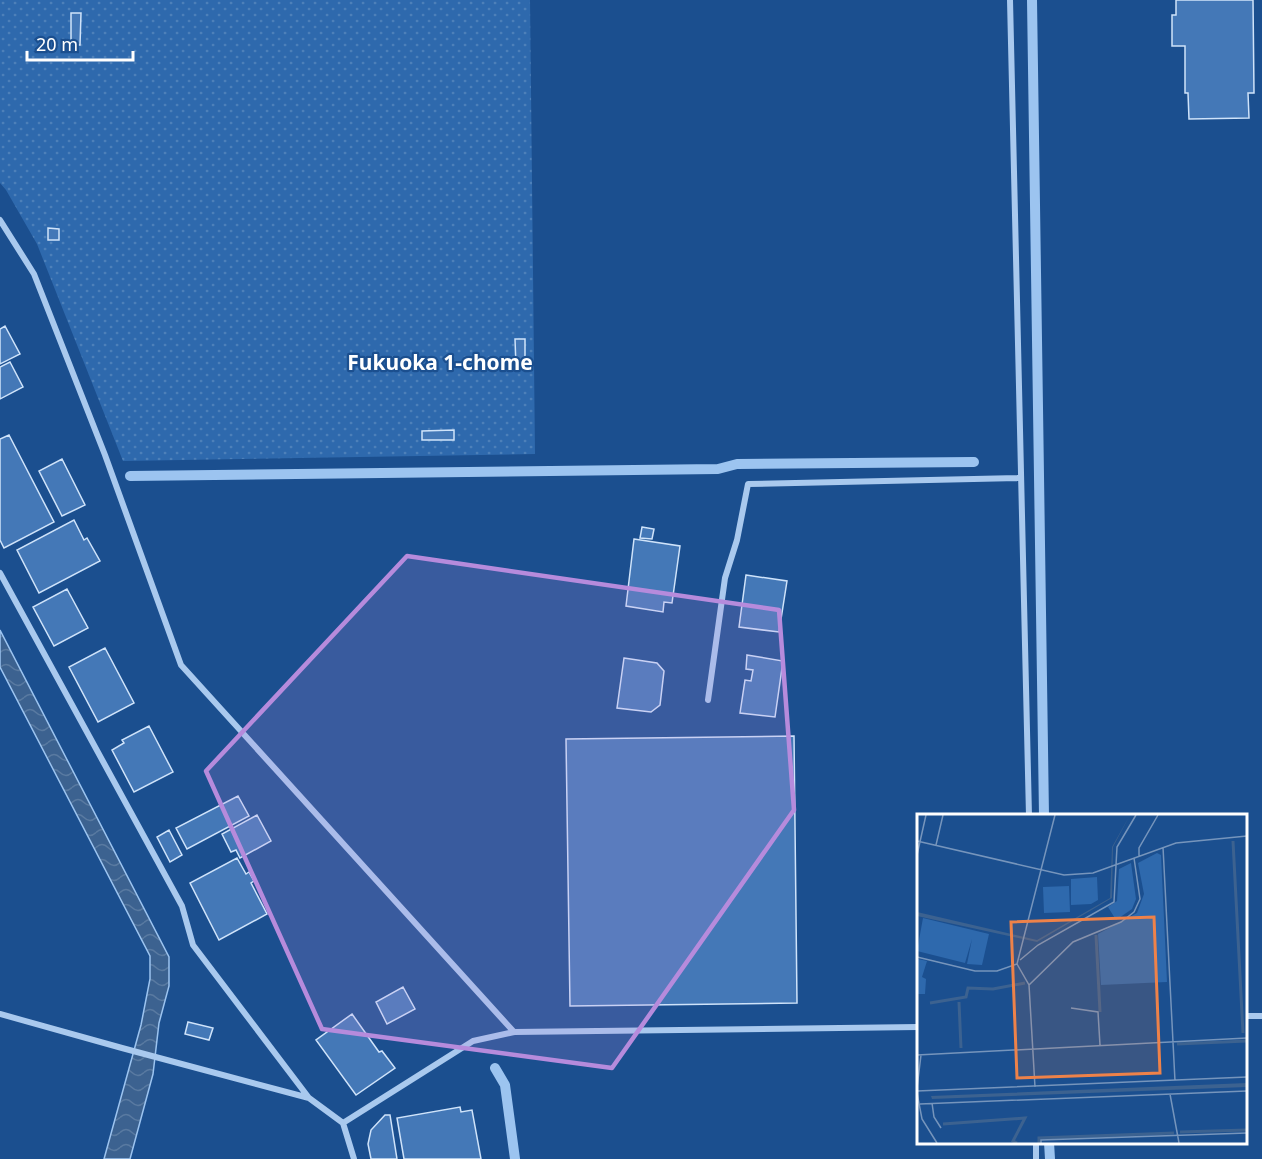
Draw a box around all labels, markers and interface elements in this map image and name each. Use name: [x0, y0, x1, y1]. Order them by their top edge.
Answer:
scale bar: [27, 24, 134, 62]
text: 20 m: [36, 32, 78, 56]
district label: Fukuoka 1-chome: [347, 348, 533, 376]
inset map: [917, 814, 1247, 1144]

